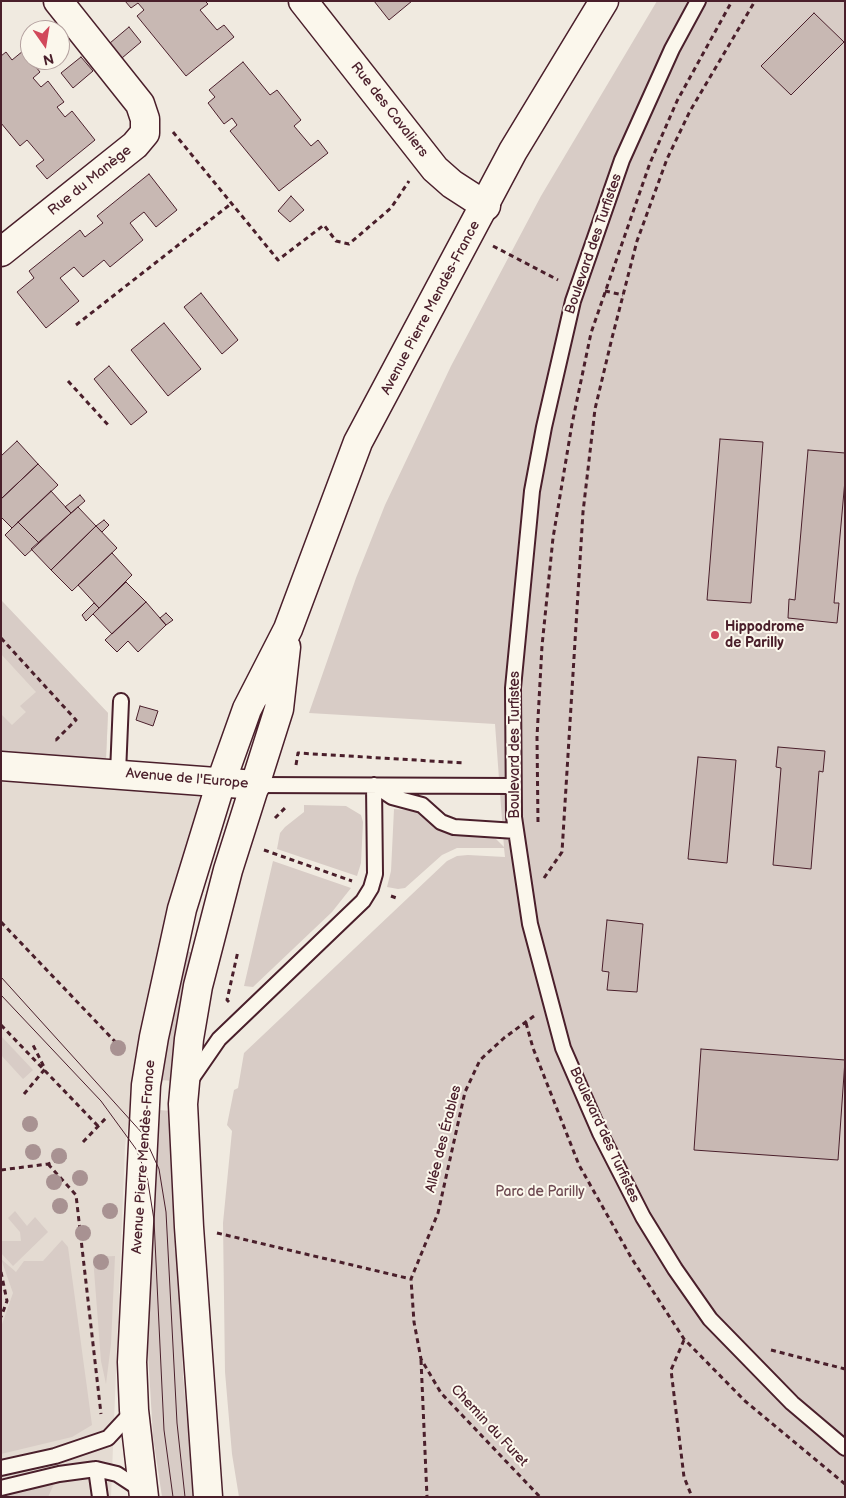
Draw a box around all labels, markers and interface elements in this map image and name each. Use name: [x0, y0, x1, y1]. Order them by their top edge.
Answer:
north arrow: [20, 20, 70, 70]
text: N: [41, 50, 55, 69]
street label: Rue des Cavaliers: [347, 59, 431, 161]
street label: Rue du Manège: [45, 142, 135, 220]
street label: Boulevard des Turfistes: [562, 171, 626, 317]
street label: Avenue Pierre Mendès-France: [378, 218, 484, 398]
place label: Hippodrome de Parilly: [725, 619, 804, 652]
marker: Hippodrome de Parilly: [709, 629, 721, 641]
street label: Boulevard des Turfistes: [507, 671, 523, 819]
street label: Avenue de l'Europe: [125, 765, 249, 793]
street label: Avenue Pierre Mendès-France: [129, 1059, 159, 1255]
street label: Boulevard des Turfistes: [565, 1065, 643, 1205]
street label: Allée des Érables: [423, 1084, 465, 1194]
park label: Parc de Parilly: [495, 1184, 585, 1200]
street label: Chemin du Furet: [447, 1382, 531, 1470]

